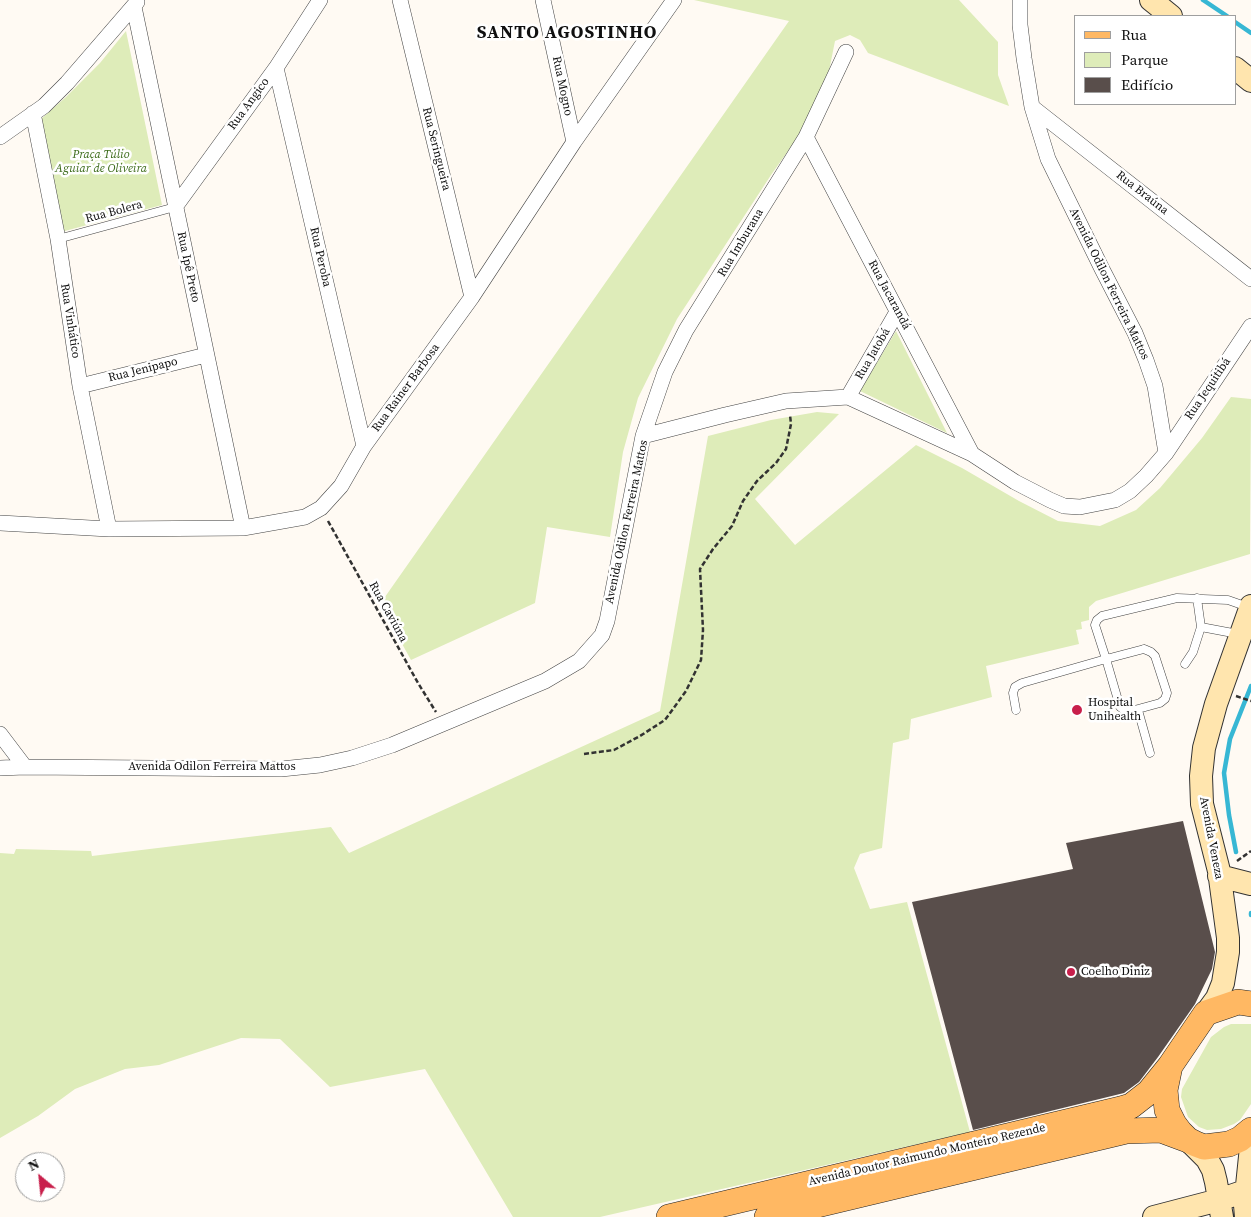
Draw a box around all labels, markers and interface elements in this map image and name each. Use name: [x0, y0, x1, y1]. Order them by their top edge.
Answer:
legend: [1074, 15, 1236, 105]
district label: SANTO AGOSTINHO: [475, 22, 659, 44]
text: Rua: [1121, 24, 1147, 45]
text: Parque: [1121, 49, 1168, 70]
street label: Rua Mogno: [549, 55, 575, 117]
text: Edifício: [1121, 74, 1173, 95]
street label: Rua Angico: [225, 75, 273, 133]
street label: Rua Seringueira: [419, 106, 453, 192]
park label: Praça Túlio Aguiar de Oliveira: [55, 148, 147, 176]
street label: Rua Braúna: [1113, 168, 1171, 218]
street label: Rua Bolera: [84, 197, 144, 227]
street label: Rua Imburana: [715, 206, 767, 280]
street label: Avenida Odilon Ferreira Mattos: [1066, 206, 1152, 362]
street label: Rua Peroba: [306, 226, 334, 288]
street label: Rua Ipê Preto: [173, 230, 203, 304]
street label: Rua Jacarandá: [865, 258, 913, 332]
street label: Rua Vinhático: [57, 283, 83, 359]
street label: Rua Jatobá: [852, 326, 894, 382]
street label: Rua Rainer Barbosa: [369, 341, 443, 435]
street label: Rua Jenipapo: [107, 354, 179, 386]
street label: Rua Jequitibá: [1182, 355, 1234, 423]
street label: Avenida Odilon Ferreira Mattos: [603, 439, 651, 605]
street label: Rua Caviúna: [365, 579, 411, 645]
place label: Hospital Unihealth: [1088, 696, 1141, 724]
marker: Hospital Unihealth: [1070, 703, 1084, 717]
street label: Avenida Odilon Ferreira Mattos: [128, 760, 296, 774]
street label: Avenida Veneza: [1196, 795, 1226, 881]
place label: Coelho Diniz: [1081, 965, 1150, 979]
marker: Coelho Diniz: [1065, 966, 1077, 978]
street label: Avenida Doutor Raimundo Monteiro Rezende: [807, 1121, 1047, 1189]
north arrow: [15, 1152, 65, 1202]
text: N: [24, 1153, 43, 1176]

